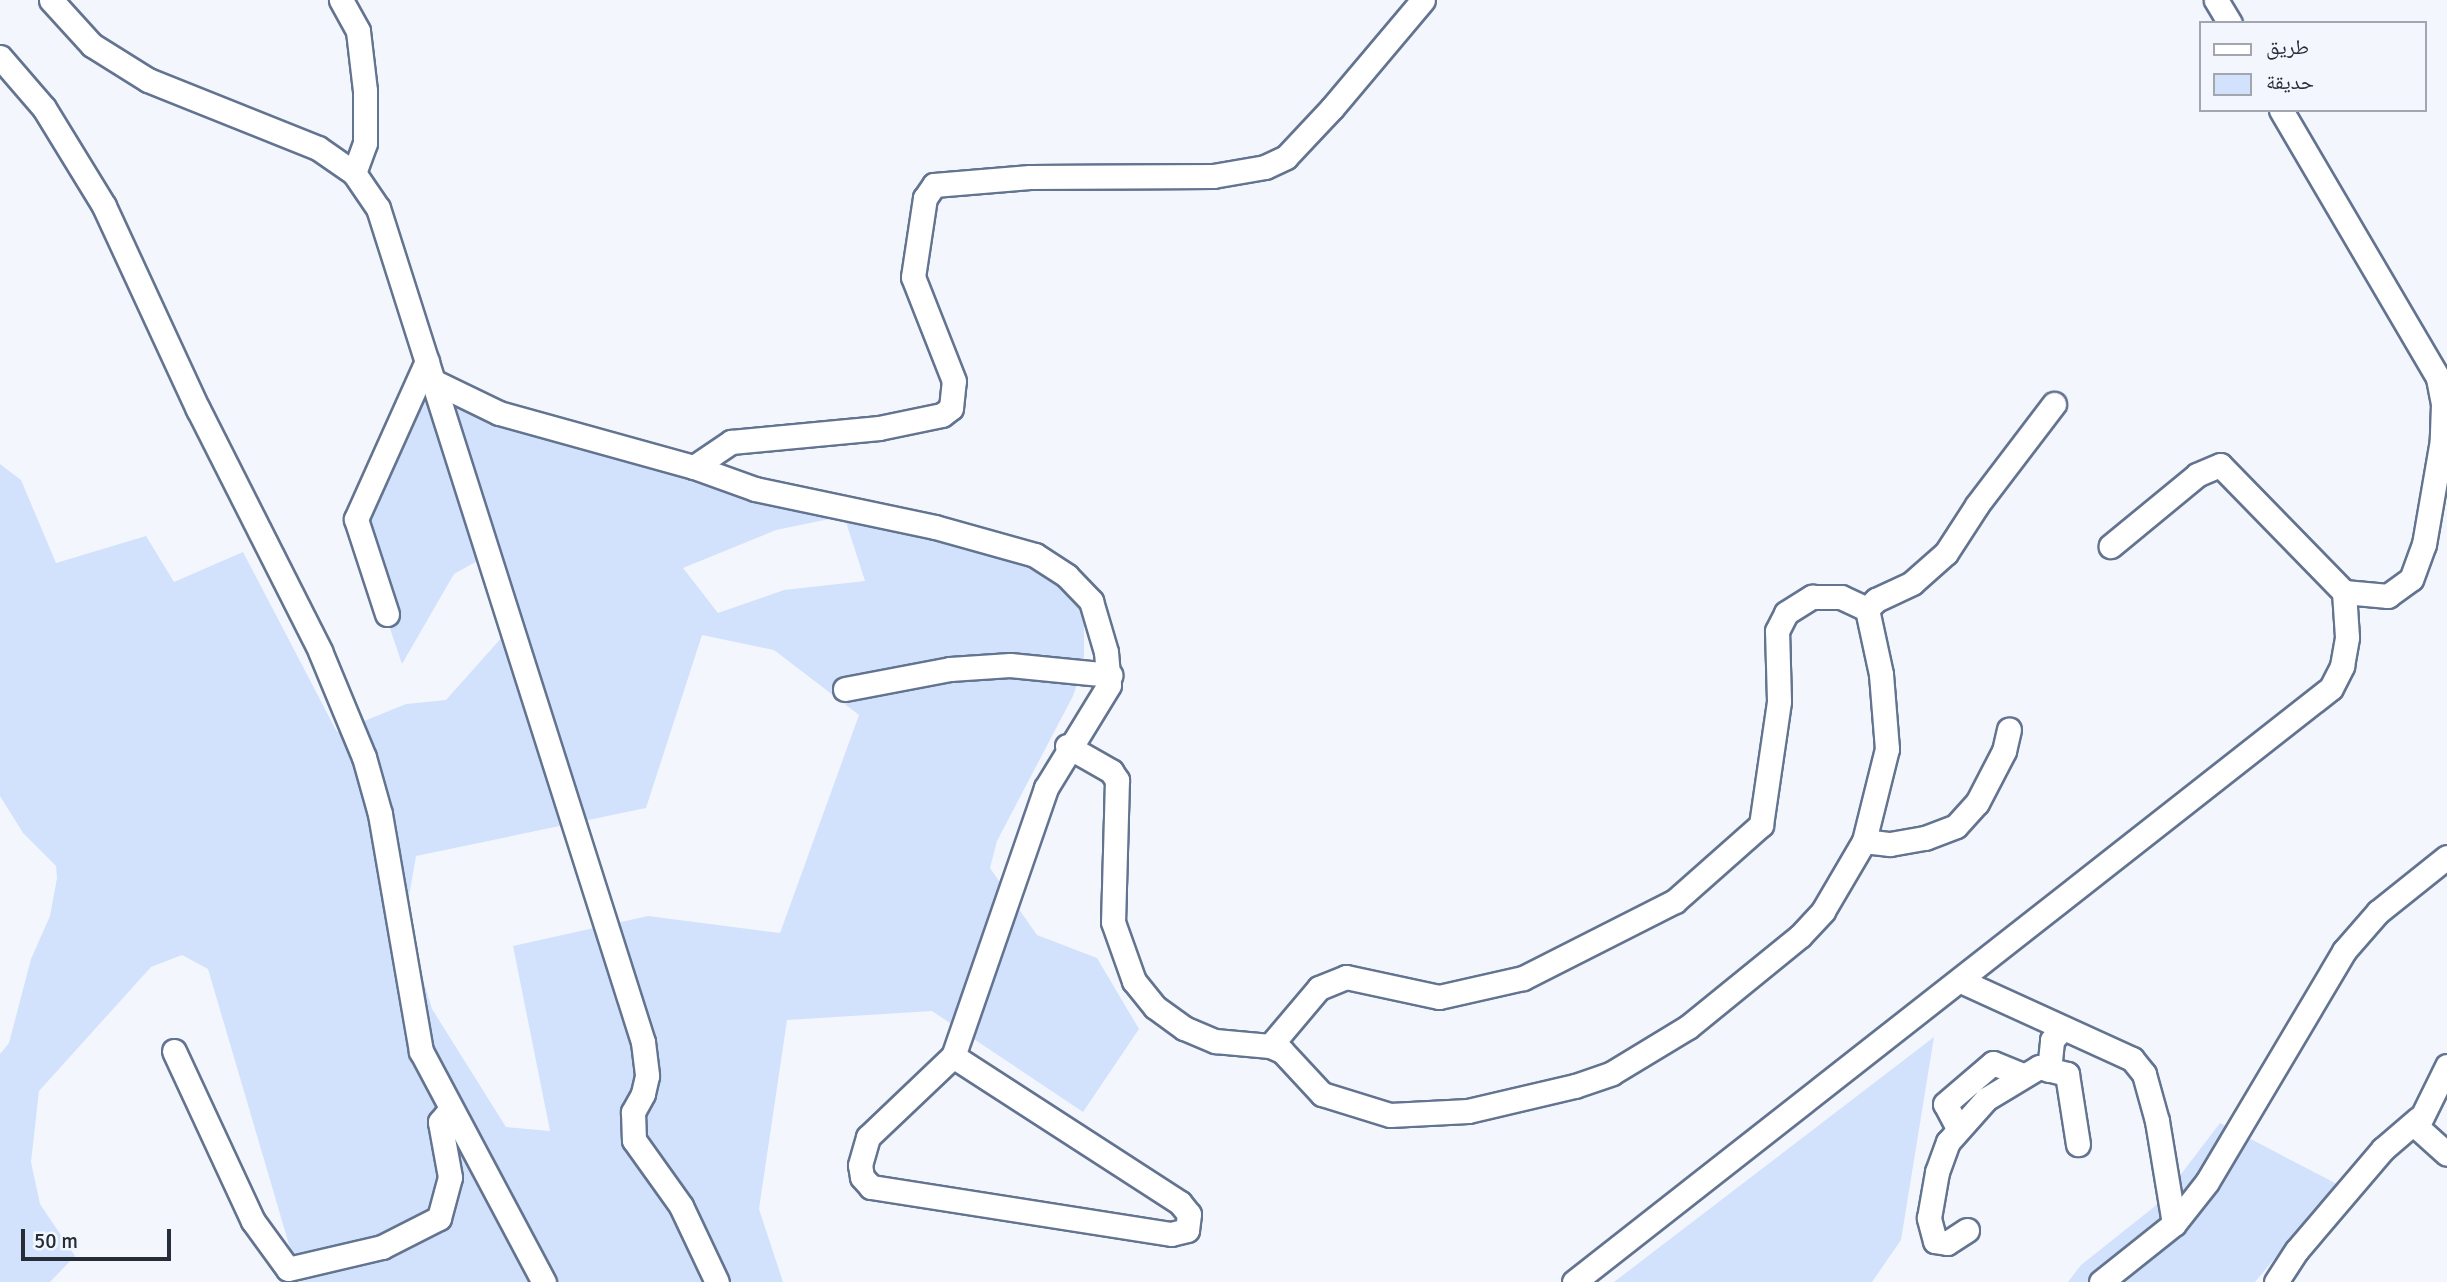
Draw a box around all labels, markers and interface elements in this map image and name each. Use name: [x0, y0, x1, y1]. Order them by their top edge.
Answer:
legend: [2198, 21, 2426, 112]
text: طريق: [2266, 34, 2309, 60]
text: حديقة: [2266, 69, 2314, 95]
scale bar: [24, 1216, 175, 1260]
text: 50 m: [34, 1228, 78, 1254]

